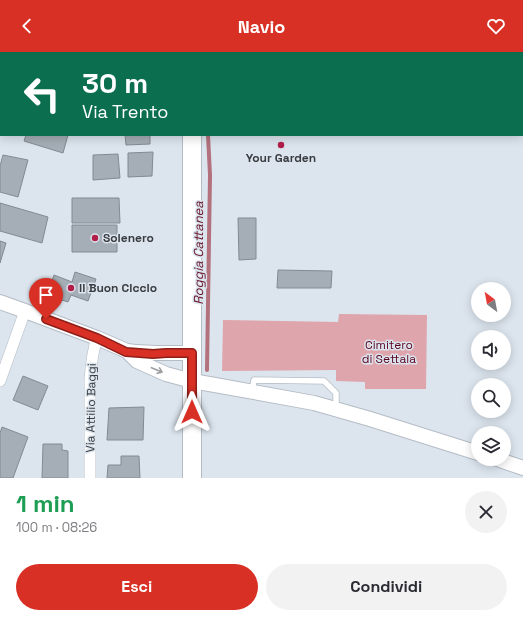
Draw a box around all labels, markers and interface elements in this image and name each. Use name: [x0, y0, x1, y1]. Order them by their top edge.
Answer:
icon: back: [16, 15, 38, 37]
text: Navio: [238, 15, 285, 38]
icon: heart: [485, 15, 507, 37]
text: 30 m: [82, 65, 148, 101]
icon: left: [16, 68, 68, 120]
text: Via Trento: [82, 100, 168, 123]
marker: Your Garden: [276, 140, 286, 150]
place label: Your Garden: [246, 150, 316, 166]
water label: Roggia Cattanea: [190, 201, 207, 305]
place label: Solenero: [103, 230, 154, 246]
marker: Solenero: [90, 233, 100, 243]
pin: [29, 278, 63, 319]
place label: Il Buon Ciccio: [79, 280, 157, 296]
north arrow: [471, 282, 511, 322]
map controls: [471, 282, 511, 466]
marker: Il Buon Ciccio: [66, 283, 76, 293]
icon: arrive: [35, 284, 57, 306]
button: sound: [471, 330, 511, 370]
park label: Cimitero di Settala: [362, 337, 416, 367]
street label: Via Attilio Baggi: [82, 363, 100, 453]
one-way arrow: [151, 367, 163, 374]
button: search: [471, 378, 511, 418]
position arrow: [171, 391, 213, 433]
button: layers: [471, 426, 511, 466]
text: 1 min: [16, 488, 75, 519]
button: close: [465, 491, 507, 533]
text: 100 m · 08:26: [16, 519, 97, 536]
button: Esci: [16, 564, 258, 610]
button: Condividi: [266, 564, 507, 610]

